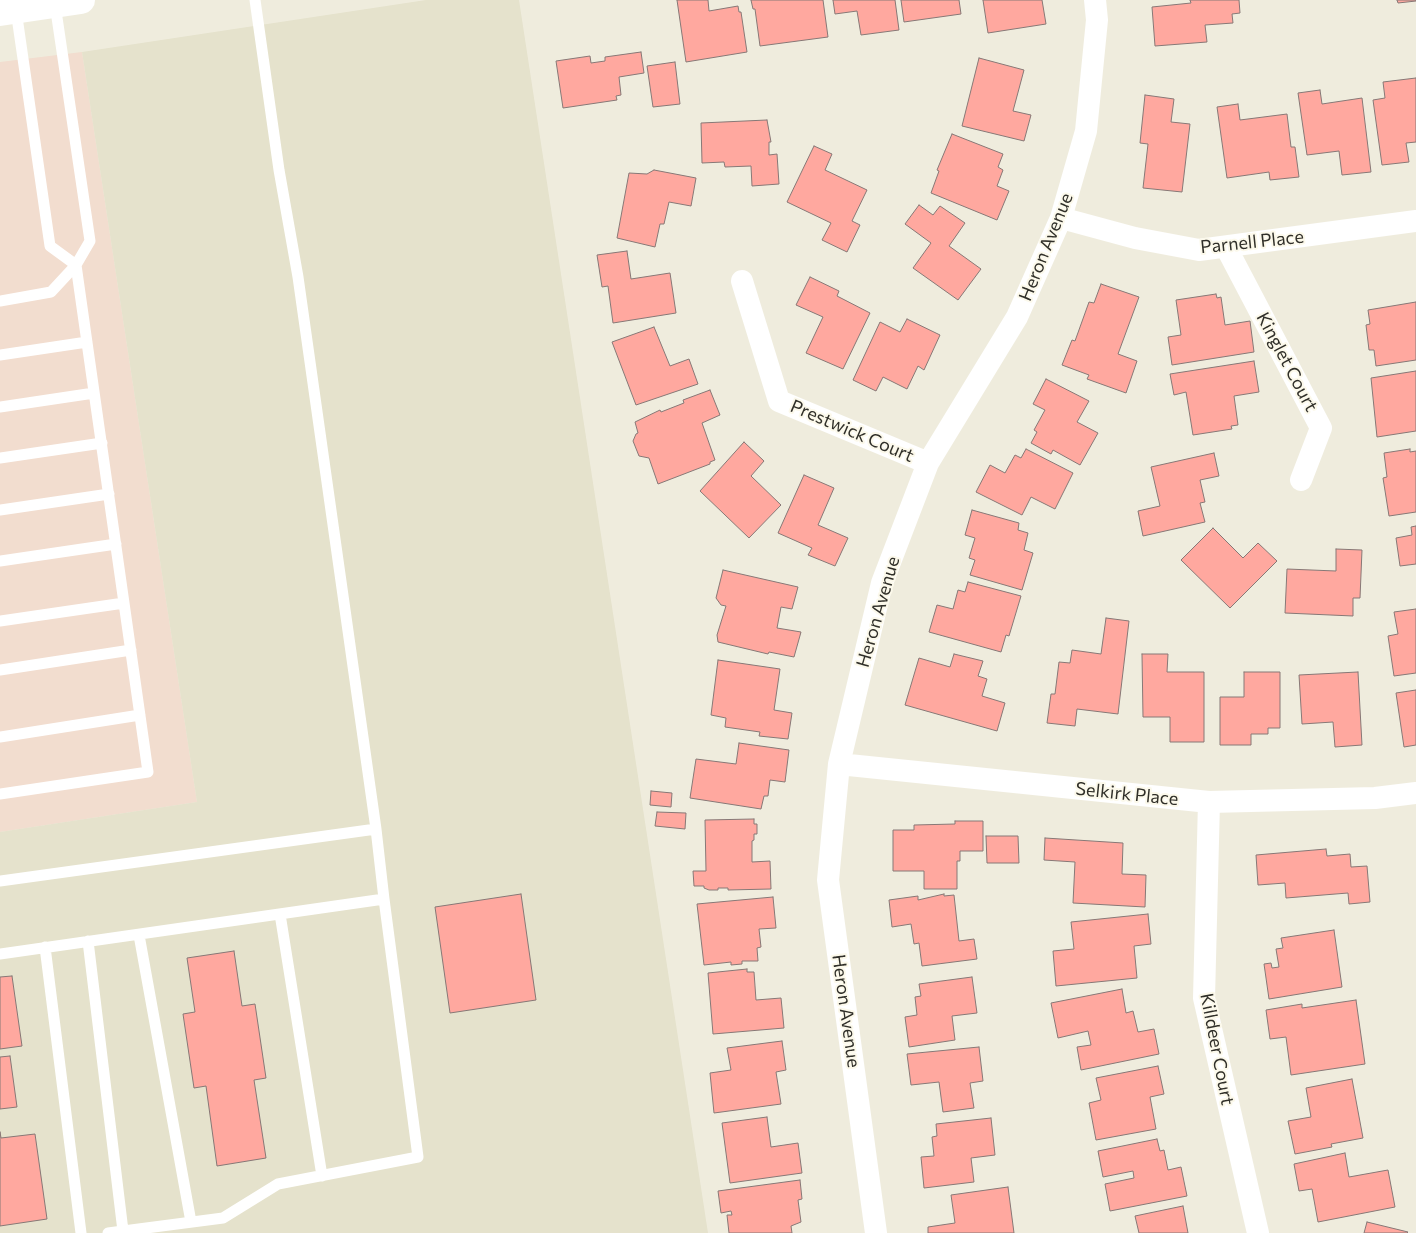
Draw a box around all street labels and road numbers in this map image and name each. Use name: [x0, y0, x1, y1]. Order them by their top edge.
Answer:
street label: Heron Avenue: [1015, 190, 1077, 304]
street label: Parnell Place: [1199, 226, 1305, 258]
street label: Kinglet Court: [1252, 309, 1322, 415]
street label: Prestwick Court: [787, 395, 917, 467]
street label: Heron Avenue: [852, 554, 904, 670]
street label: Selkirk Place: [1075, 778, 1179, 810]
street label: Heron Avenue: [827, 953, 865, 1069]
street label: Killdeer Court: [1196, 991, 1238, 1107]

